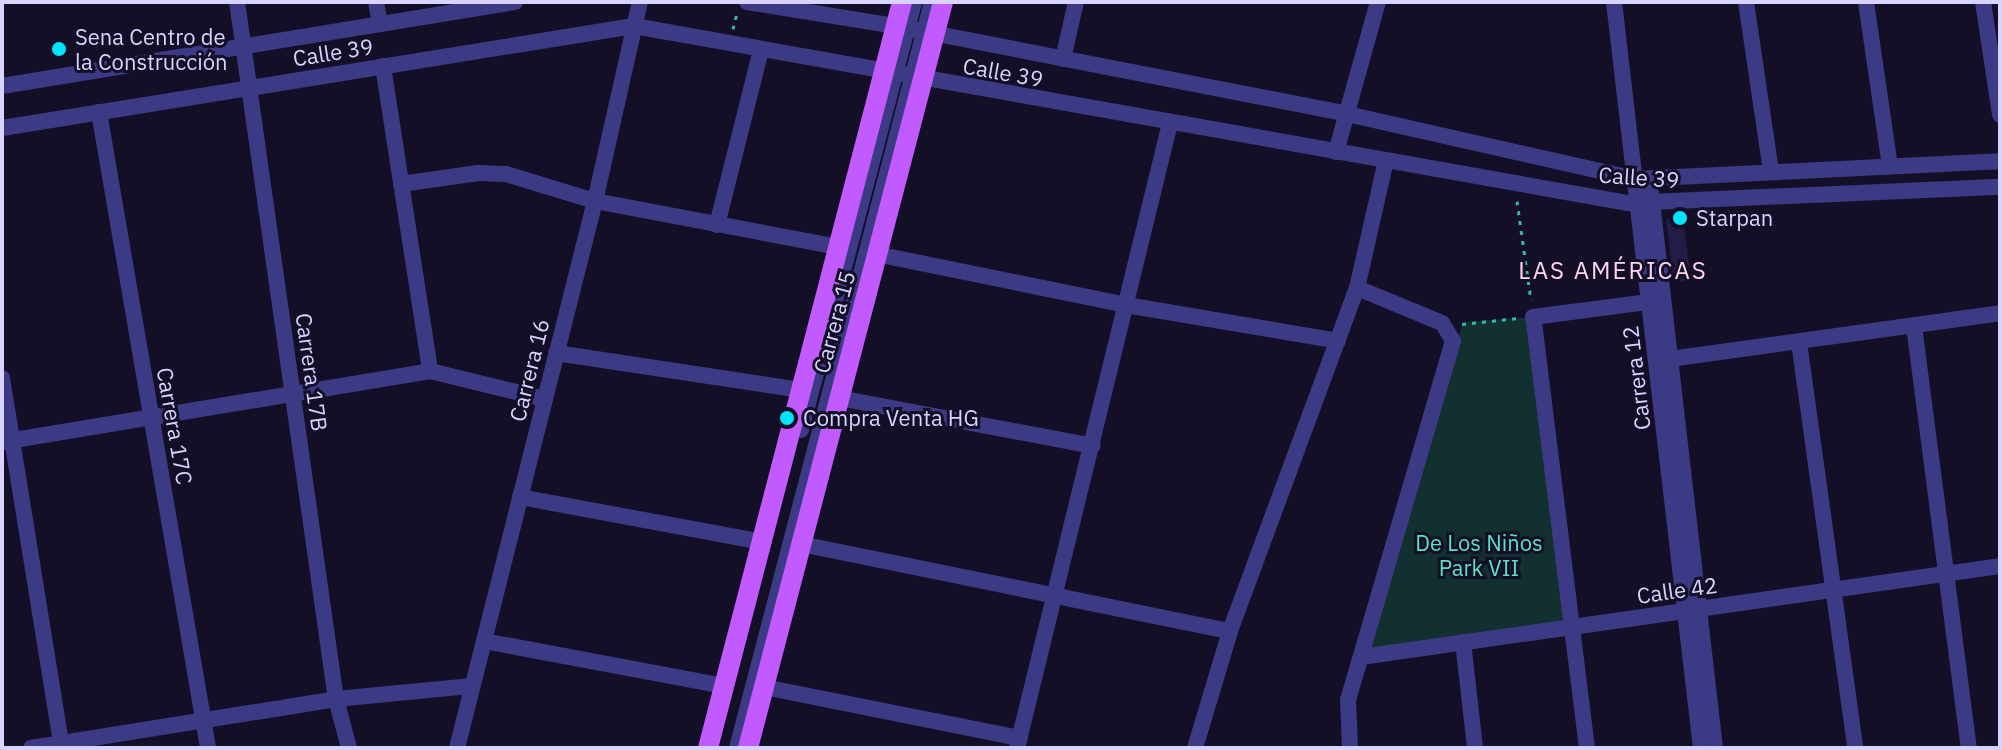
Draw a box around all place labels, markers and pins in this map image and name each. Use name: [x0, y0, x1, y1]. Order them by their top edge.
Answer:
place label: Sena Centro de la Construcción: [75, 23, 228, 74]
marker: Sena Centro de la Construcción: [50, 40, 68, 58]
place label: Starpan: [1696, 205, 1773, 231]
marker: Starpan: [1671, 209, 1689, 227]
place label: Compra Venta HG: [803, 405, 979, 431]
marker: Compra Venta HG: [778, 409, 796, 427]

